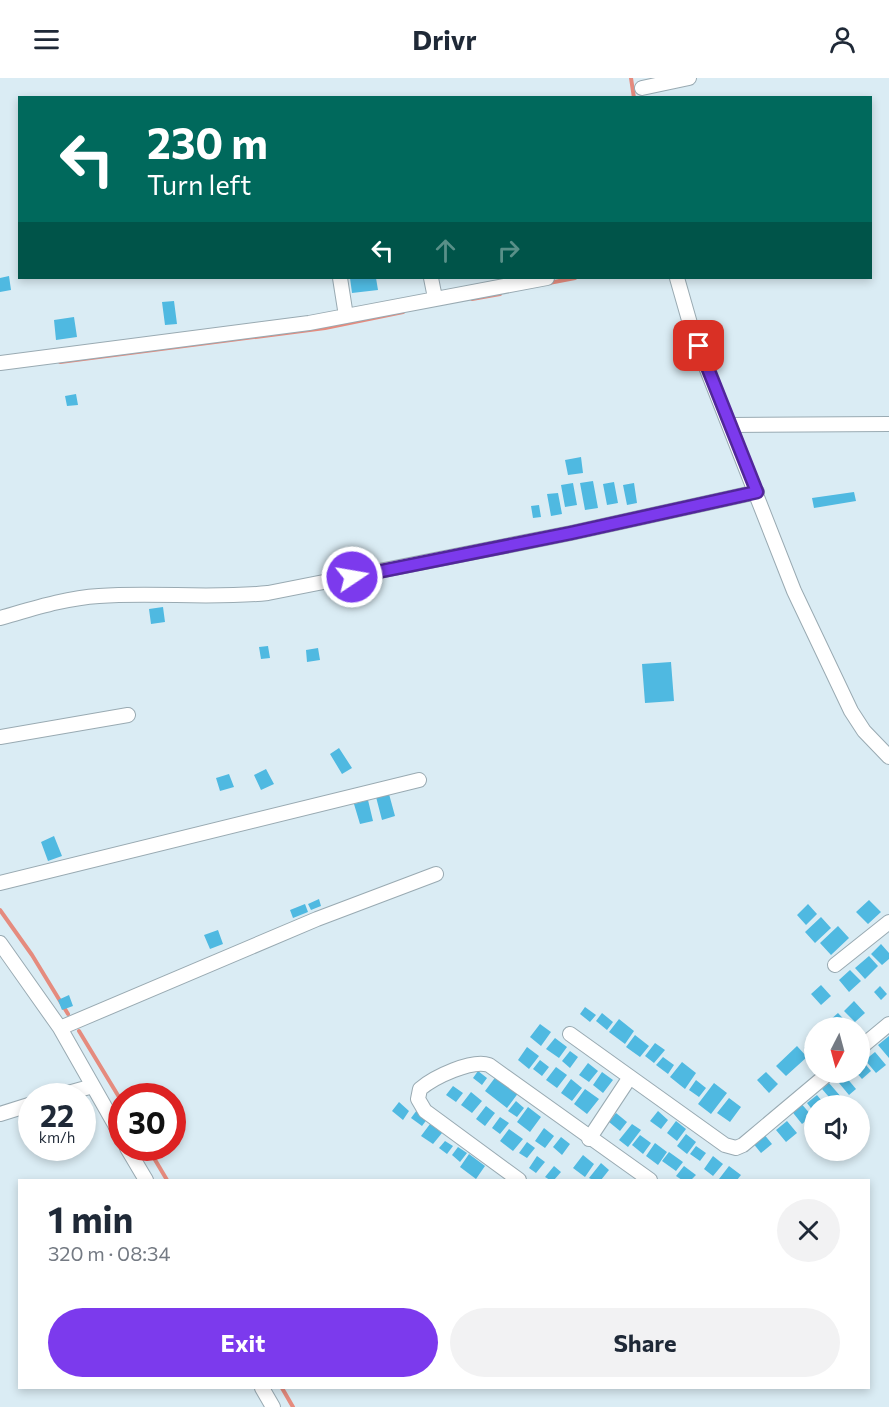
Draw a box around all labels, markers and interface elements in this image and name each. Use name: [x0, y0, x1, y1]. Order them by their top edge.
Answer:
icon: menu: [30, 23, 63, 56]
text: Drivr: [412, 23, 477, 56]
icon: person: [826, 23, 859, 56]
text: 230 m: [147, 116, 268, 168]
icon: left: [48, 120, 126, 198]
text: Turn left: [147, 168, 251, 201]
icon: left: [366, 234, 399, 267]
icon: ahead: [429, 234, 462, 267]
icon: right: [492, 234, 525, 267]
pin: [673, 320, 724, 371]
icon: arrive: [682, 329, 715, 362]
position arrow: [320, 545, 384, 609]
north arrow: [804, 1017, 870, 1083]
map controls: [804, 1017, 870, 1161]
speed limit sign: 30: [108, 1083, 186, 1161]
button: sound: [804, 1095, 870, 1161]
text: 22: [40, 1096, 74, 1133]
text: km/h: [39, 1128, 75, 1146]
text: 1 min: [48, 1196, 133, 1240]
button: close: [777, 1199, 840, 1262]
text: 320 m · 08:34: [48, 1241, 170, 1265]
button: Exit: [48, 1308, 438, 1377]
button: Share: [450, 1308, 840, 1377]

